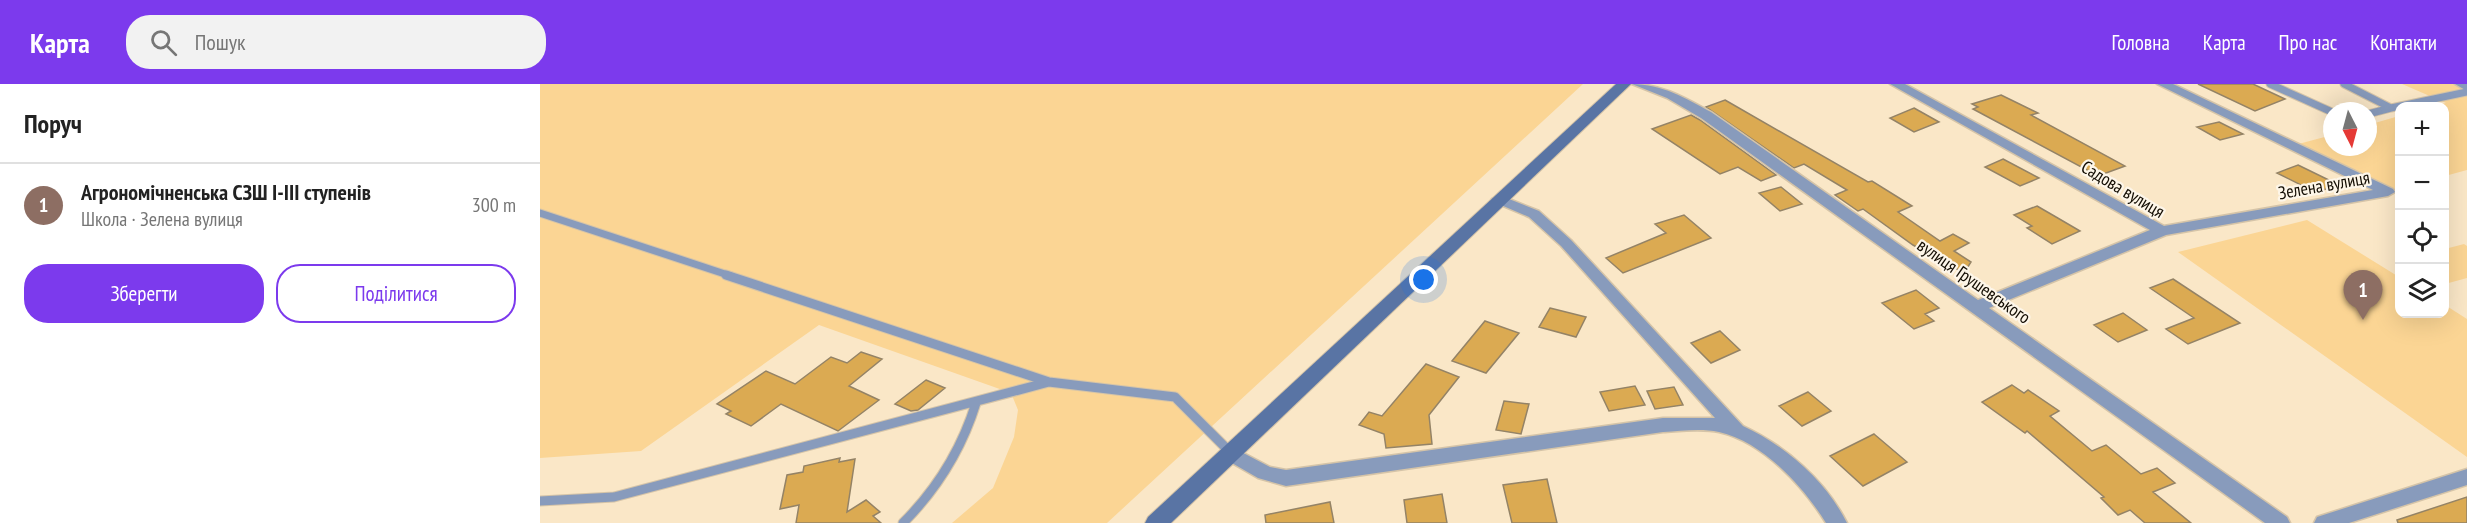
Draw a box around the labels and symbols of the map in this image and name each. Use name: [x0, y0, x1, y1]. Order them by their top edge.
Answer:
north arrow: [2323, 102, 2377, 156]
street label: Садова вулиця: [2077, 155, 2169, 223]
street label: Зелена вулиця: [2276, 166, 2372, 204]
street label: вулиця Грушевського: [1913, 233, 2035, 329]
your location: [1409, 265, 1438, 294]
pin: 1: [2344, 270, 2382, 320]

